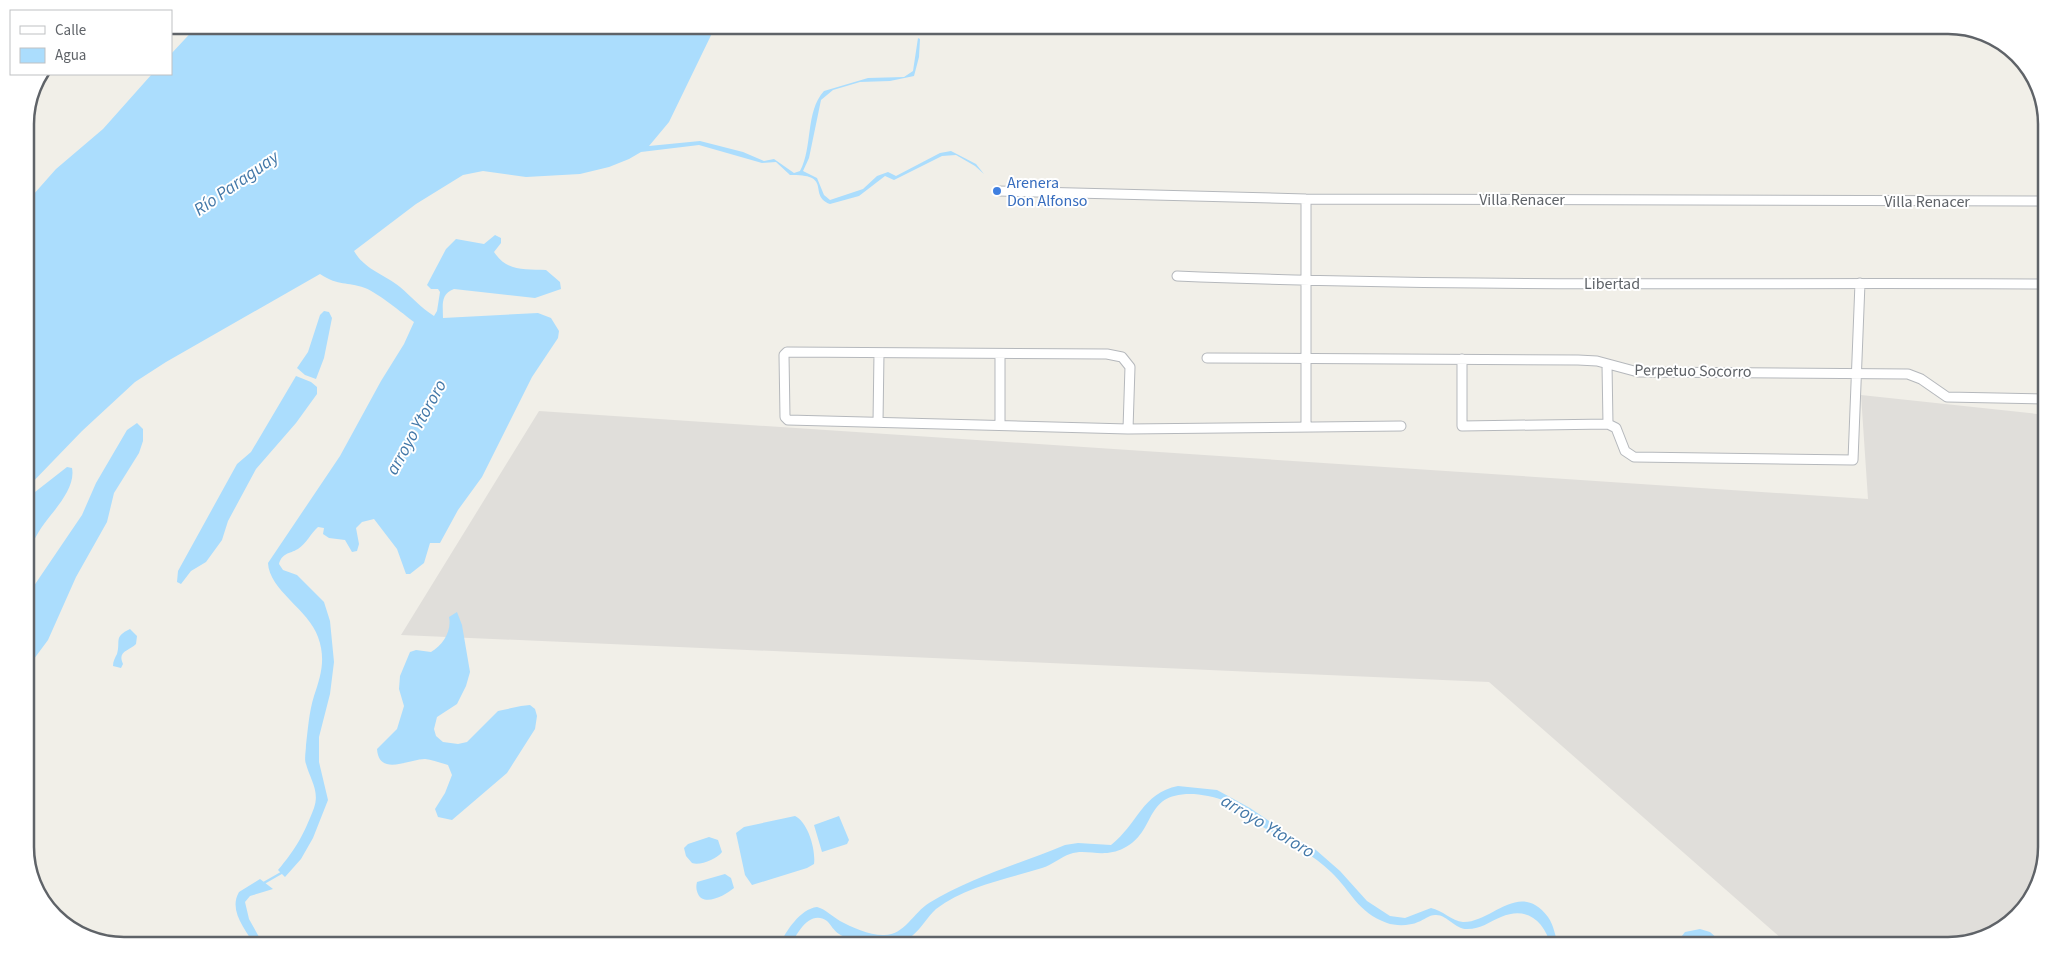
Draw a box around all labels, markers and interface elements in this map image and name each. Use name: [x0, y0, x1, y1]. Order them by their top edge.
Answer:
legend: [10, 10, 172, 75]
text: Calle: [55, 20, 86, 41]
text: Agua: [55, 45, 86, 66]
water label: Río Paraguay: [189, 144, 285, 222]
place label: Arenera Don Alfonso: [1007, 172, 1088, 212]
marker: Arenera Don Alfonso: [991, 185, 1003, 197]
street label: Villa Renacer: [1479, 189, 1565, 211]
street label: Villa Renacer: [1884, 191, 1970, 213]
street label: Libertad: [1584, 273, 1640, 295]
street label: Perpetuo Socorro: [1634, 359, 1752, 383]
water label: arroyo Ytororo: [380, 375, 453, 479]
water label: arroyo Ytororo: [1216, 789, 1319, 864]

